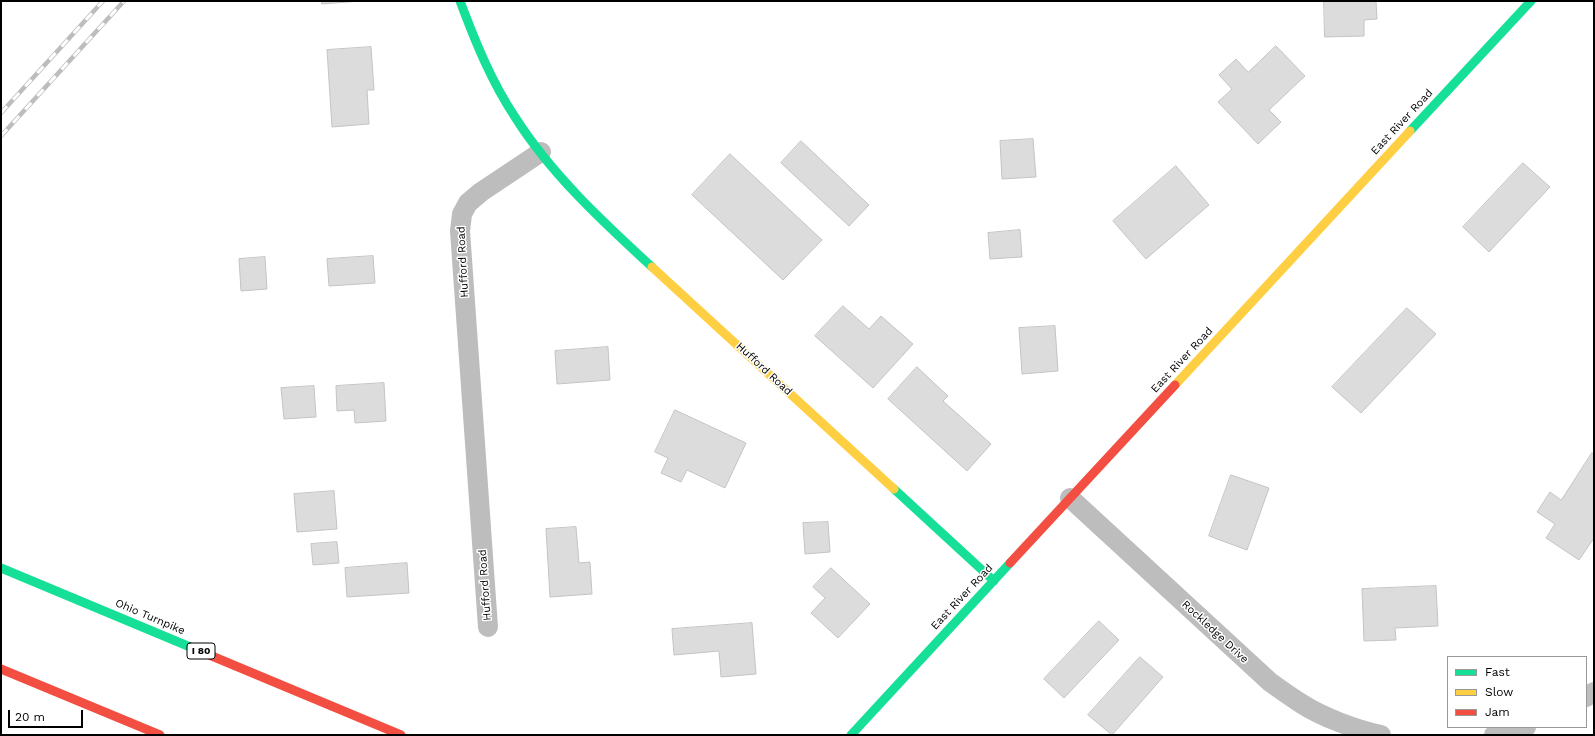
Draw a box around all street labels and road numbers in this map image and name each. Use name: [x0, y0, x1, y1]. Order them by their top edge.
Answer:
street label: East River Road: [1368, 87, 1436, 157]
street label: Hufford Road: [455, 226, 471, 298]
street label: East River Road: [1148, 325, 1216, 395]
street label: Hufford Road: [733, 340, 795, 398]
street label: Hufford Road: [476, 549, 494, 621]
street label: East River Road: [928, 562, 996, 632]
street label: Ohio Turnpike: [113, 596, 187, 638]
street label: Rockledge Drive: [1179, 598, 1251, 666]
road number: I 80: [187, 643, 215, 659]

